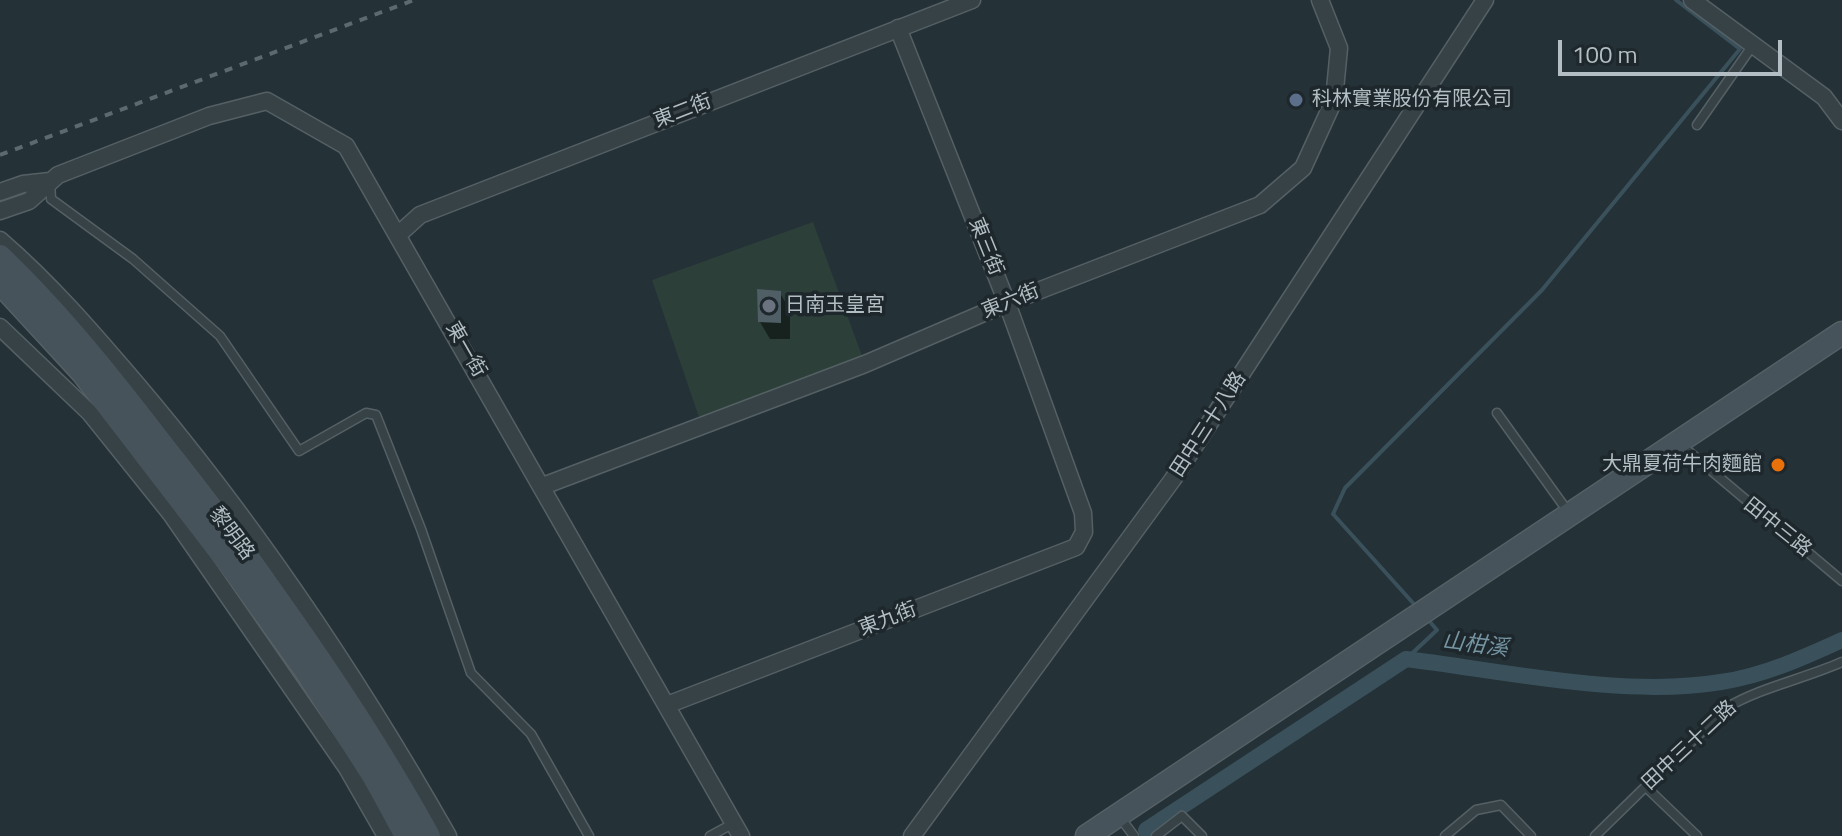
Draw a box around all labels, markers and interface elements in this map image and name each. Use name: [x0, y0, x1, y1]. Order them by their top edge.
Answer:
scale bar: [1562, 24, 1786, 74]
text: 100 m: [1572, 36, 1638, 72]
place label: 科林實業股份有限公司: [1312, 88, 1512, 112]
street label: 東二街: [651, 90, 715, 134]
marker: 科林實業股份有限公司: [1287, 91, 1305, 109]
street label: 東三街: [963, 215, 1007, 279]
street label: 東六街: [979, 280, 1043, 324]
place label: 日南玉皇宮: [785, 294, 885, 318]
marker: 日南玉皇宮: [760, 297, 778, 315]
street label: 東一街: [440, 318, 490, 382]
street label: 田中三十八路: [1166, 368, 1252, 482]
place label: 大鼎夏荷牛肉麵館: [1602, 453, 1762, 477]
marker: 大鼎夏荷牛肉麵館: [1769, 456, 1787, 474]
street label: 田中三路: [1738, 494, 1816, 562]
street label: 黎明路: [203, 503, 259, 565]
street label: 東九街: [856, 598, 920, 642]
water label: 山柑溪: [1441, 629, 1509, 663]
street label: 田中三十二路: [1638, 696, 1742, 796]

